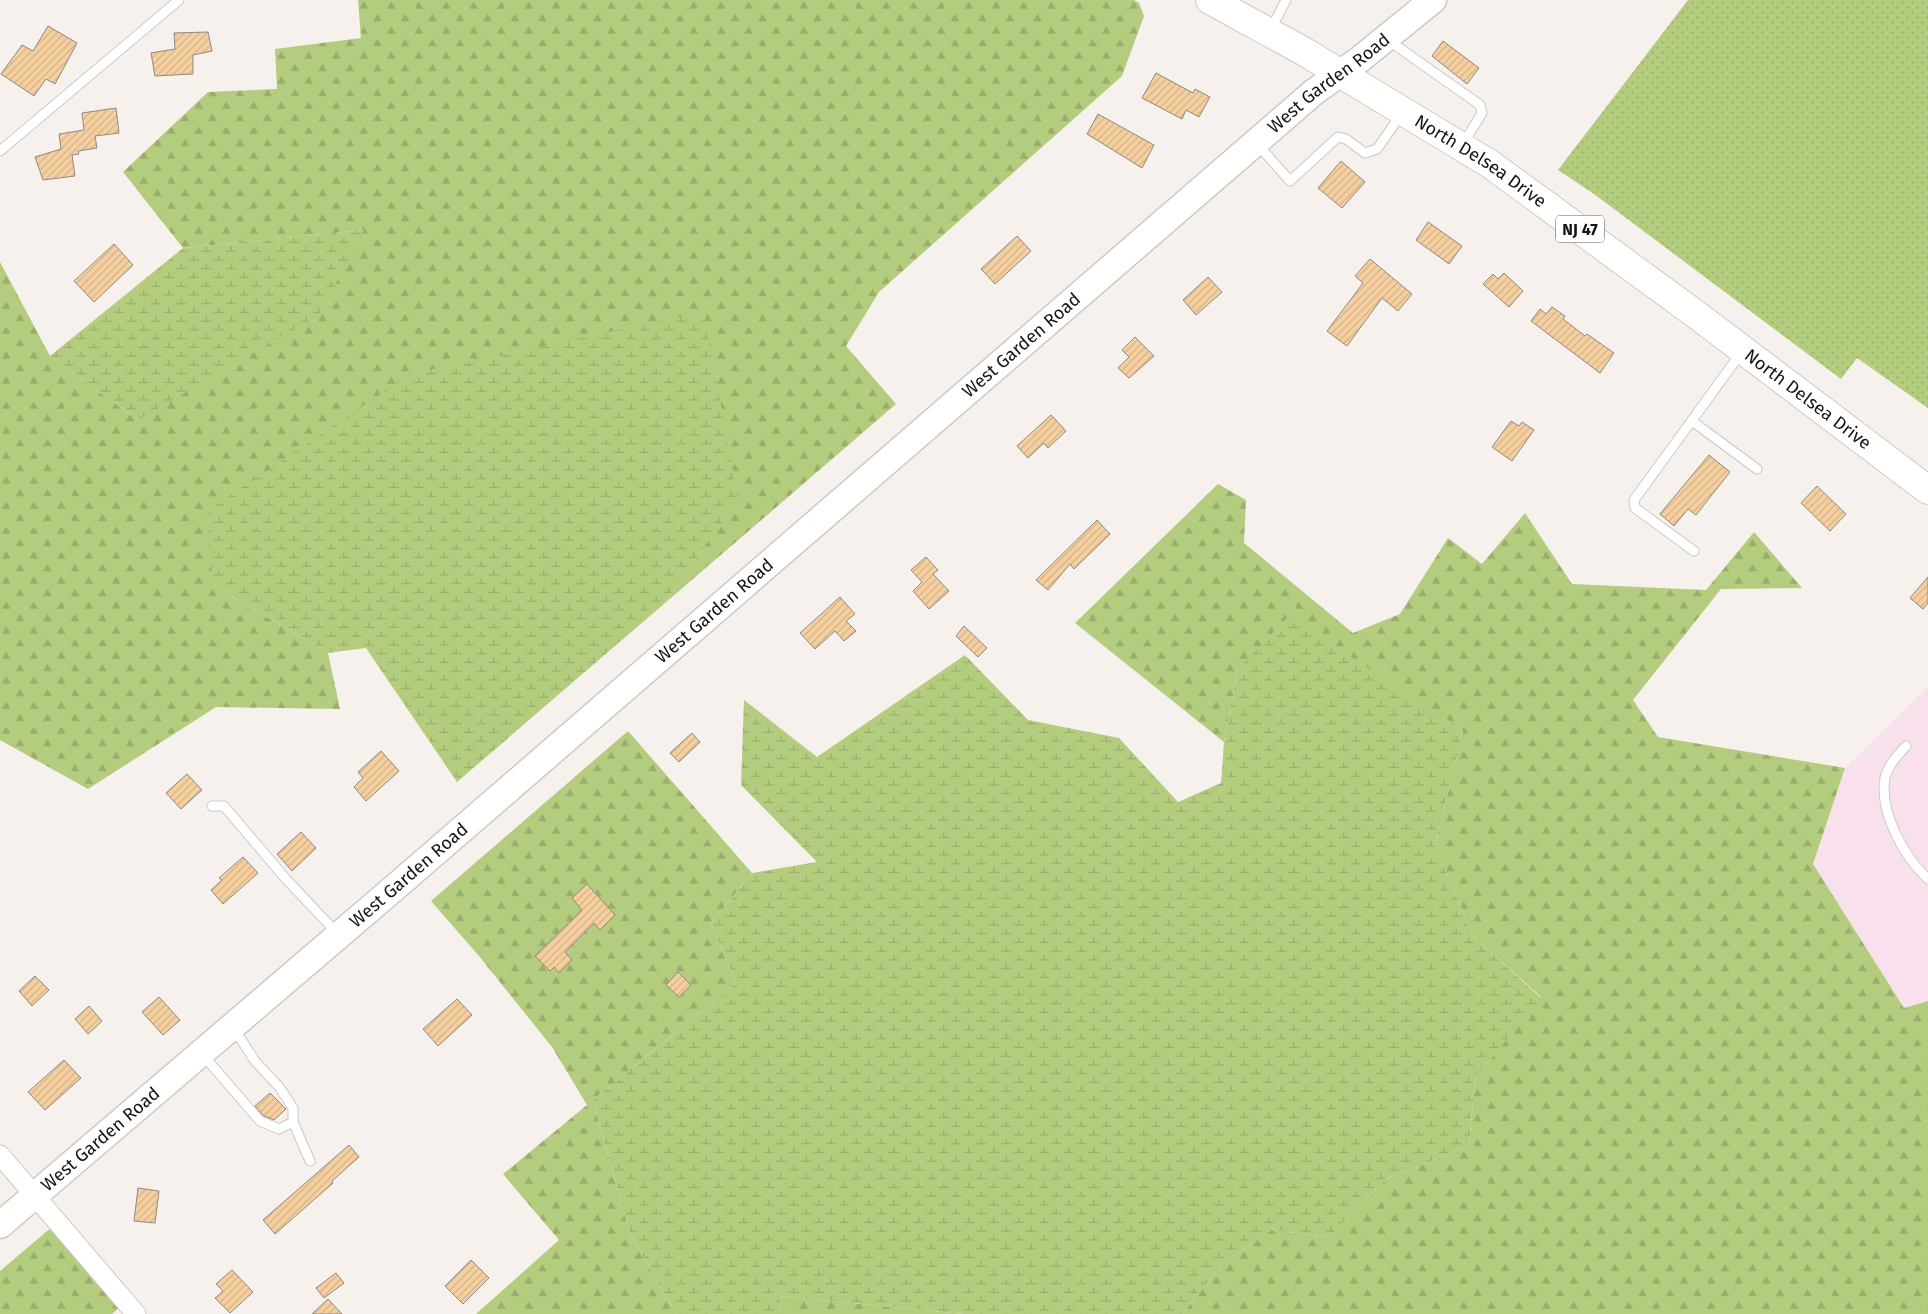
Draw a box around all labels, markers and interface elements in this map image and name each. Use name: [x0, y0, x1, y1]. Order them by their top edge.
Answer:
street label: West Garden Road: [1263, 29, 1394, 138]
street label: North Delsea Drive: [1411, 110, 1551, 212]
road number: NJ 47: [1556, 215, 1604, 242]
street label: West Garden Road: [958, 288, 1085, 402]
street label: North Delsea Drive: [1740, 344, 1876, 454]
street label: West Garden Road: [651, 554, 778, 668]
street label: West Garden Road: [345, 818, 472, 932]
street label: West Garden Road: [36, 1082, 164, 1196]

